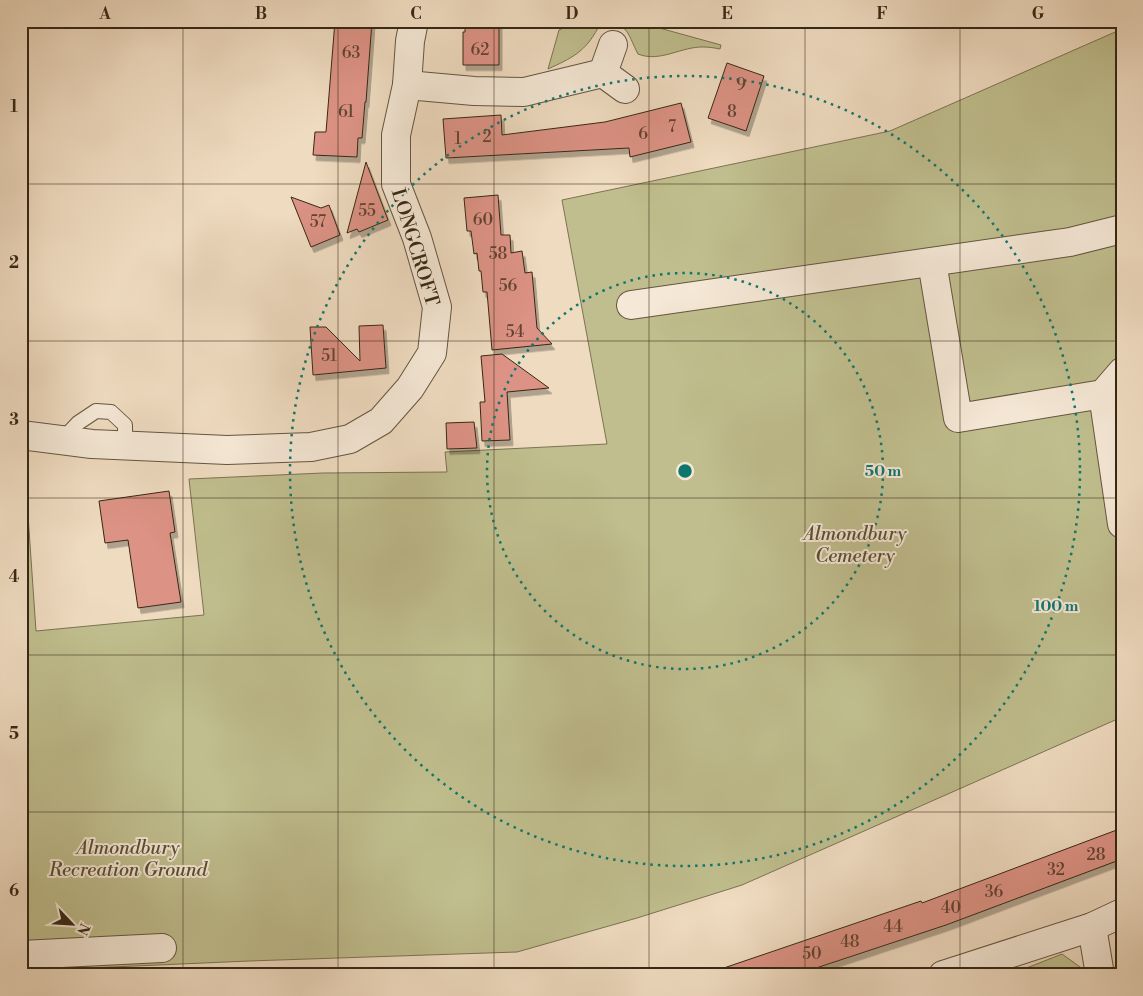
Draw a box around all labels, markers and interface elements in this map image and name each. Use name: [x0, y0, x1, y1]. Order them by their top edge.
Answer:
text: A: [98, 4, 111, 24]
text: B: [255, 4, 267, 24]
text: C: [410, 4, 422, 24]
text: D: [566, 4, 579, 24]
text: E: [721, 4, 733, 24]
text: F: [876, 4, 888, 24]
text: G: [1032, 4, 1045, 24]
house number: 62: [471, 40, 489, 60]
house number: 63: [342, 43, 360, 63]
house number: 9: [736, 75, 746, 95]
text: 1: [10, 97, 18, 117]
house number: 61: [338, 102, 354, 122]
house number: 8: [727, 102, 737, 122]
house number: 7: [668, 117, 676, 137]
house number: 6: [638, 124, 648, 144]
house number: 2: [482, 127, 492, 147]
house number: 1: [455, 129, 462, 149]
street label: LONGCROFT: [386, 186, 444, 309]
house number: 55: [358, 201, 376, 221]
house number: 60: [473, 210, 493, 230]
house number: 57: [310, 212, 326, 232]
house number: 58: [489, 244, 508, 264]
text: 2: [9, 253, 19, 273]
house number: 56: [499, 276, 518, 296]
house number: 54: [506, 322, 525, 342]
house number: 51: [321, 346, 337, 366]
text: 3: [9, 410, 19, 430]
centre of rings: [676, 462, 694, 480]
text: 50 m: [865, 462, 901, 481]
park label: Almondbury Cemetery: [802, 522, 907, 568]
text: 4: [9, 567, 20, 587]
text: 100 m: [1034, 597, 1079, 616]
text: 5: [9, 724, 19, 744]
park label: Almondbury Recreation Ground: [48, 836, 209, 882]
house number: 28: [1087, 845, 1106, 865]
house number: 32: [1047, 860, 1065, 880]
text: 6: [9, 881, 19, 901]
house number: 36: [985, 882, 1004, 902]
north arrow: [48, 898, 98, 948]
house number: 40: [941, 898, 961, 918]
house number: 44: [883, 917, 903, 937]
text: N: [72, 920, 93, 938]
house number: 48: [840, 932, 860, 952]
house number: 50: [802, 944, 822, 964]

